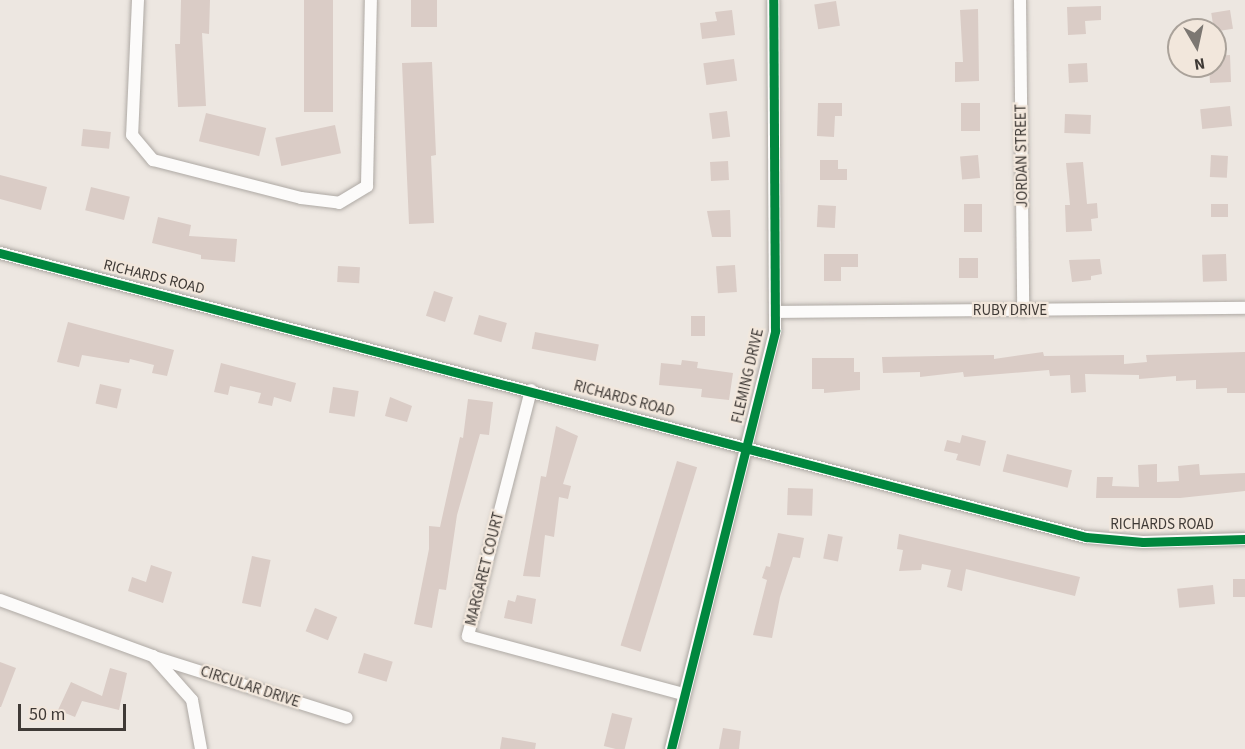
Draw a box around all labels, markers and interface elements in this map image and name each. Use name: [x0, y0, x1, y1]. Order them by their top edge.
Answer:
north arrow: [1167, 18, 1227, 78]
text: N: [1193, 52, 1206, 75]
street label: JORDAN STREET: [1012, 104, 1032, 208]
street label: RICHARDS ROAD: [102, 256, 206, 298]
street label: RUBY DRIVE: [973, 302, 1047, 320]
street label: FLEMING DRIVE: [728, 327, 768, 425]
street label: RICHARDS ROAD: [572, 377, 676, 421]
street label: MARGARET COURT: [462, 510, 508, 628]
street label: RICHARDS ROAD: [1110, 516, 1214, 534]
street label: CIRCULAR DRIVE: [198, 662, 302, 712]
scale bar: [21, 692, 129, 730]
text: 50 m: [29, 702, 65, 727]

